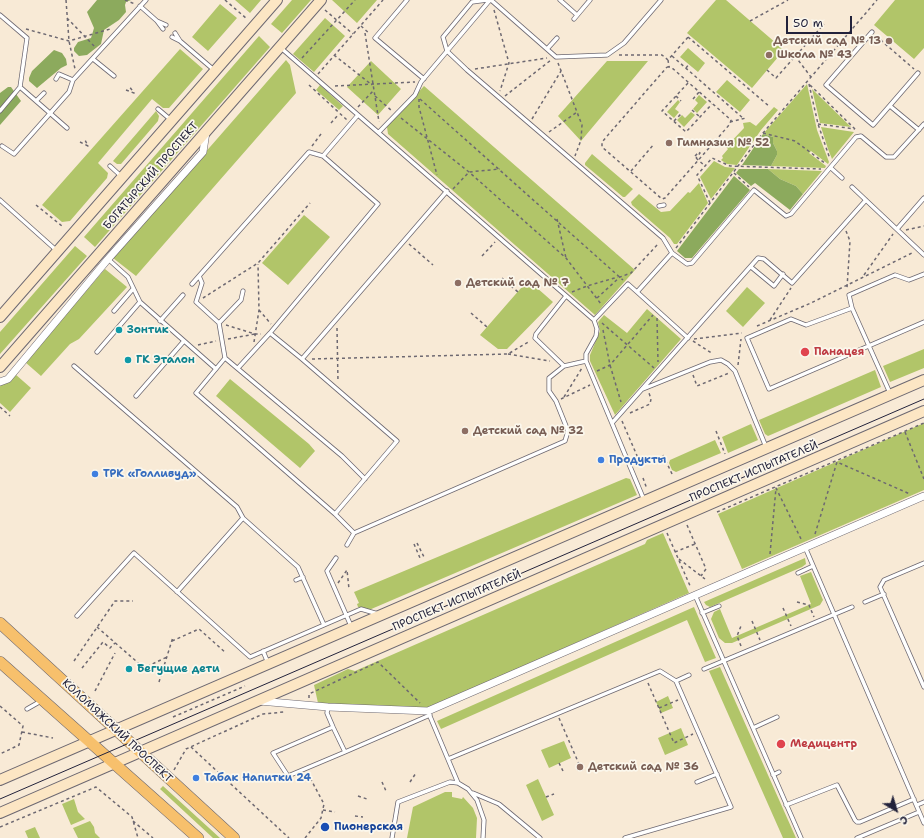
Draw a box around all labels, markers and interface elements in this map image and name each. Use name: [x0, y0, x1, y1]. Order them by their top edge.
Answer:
scale bar: [788, 8, 854, 34]
text: 50 m: [793, 15, 823, 31]
place label: Детский сад № 13: [773, 34, 881, 48]
marker: Детский сад № 13: [884, 36, 894, 46]
place label: Школа № 43: [777, 48, 852, 62]
marker: Школа № 43: [764, 50, 774, 60]
street label: БОГАТЫРСКИЙ ПРОСПЕКТ: [101, 120, 201, 232]
place label: Гимназия № 52: [677, 136, 769, 150]
marker: Гимназия № 52: [664, 138, 674, 148]
place label: Детский сад № 7: [466, 276, 569, 290]
marker: Детский сад № 7: [453, 278, 463, 288]
place label: Зонтик: [127, 323, 169, 337]
marker: Зонтик: [114, 325, 124, 335]
place label: Панацея: [814, 345, 864, 359]
marker: Панацея: [799, 346, 811, 358]
place label: ГК Эталон: [136, 353, 195, 367]
marker: ГК Эталон: [123, 355, 133, 365]
place label: Детский сад № 32: [473, 424, 583, 438]
marker: Детский сад № 32: [460, 426, 470, 436]
street label: ПРОСПЕКТ ИСПЫТАТЕЛЕЙ: [688, 439, 820, 505]
place label: Продукты: [609, 453, 666, 467]
marker: Продукты: [596, 455, 606, 465]
place label: ТРК «Голливуд»: [103, 467, 196, 481]
marker: ТРК «Голливуд»: [90, 469, 100, 479]
street label: ПРОСПЕКТ ИСПЫТАТЕЛЕЙ: [391, 568, 523, 634]
place label: Бегущие дети: [137, 662, 220, 676]
marker: Бегущие дети: [124, 664, 134, 674]
street label: КОЛОМЯЖСКИЙ ПРОСПЕКТ: [59, 676, 175, 786]
place label: Медицентр: [790, 737, 857, 751]
marker: Медицентр: [775, 738, 787, 750]
place label: Детский сад № 36: [588, 760, 699, 774]
marker: Детский сад № 36: [575, 762, 585, 772]
place label: Табак Напитки 24: [204, 771, 311, 785]
marker: Табак Напитки 24: [191, 773, 201, 783]
north arrow: [876, 790, 916, 830]
text: С: [896, 812, 911, 828]
place label: Пионерская: [334, 820, 403, 834]
marker: Пионерская: [319, 821, 331, 833]

